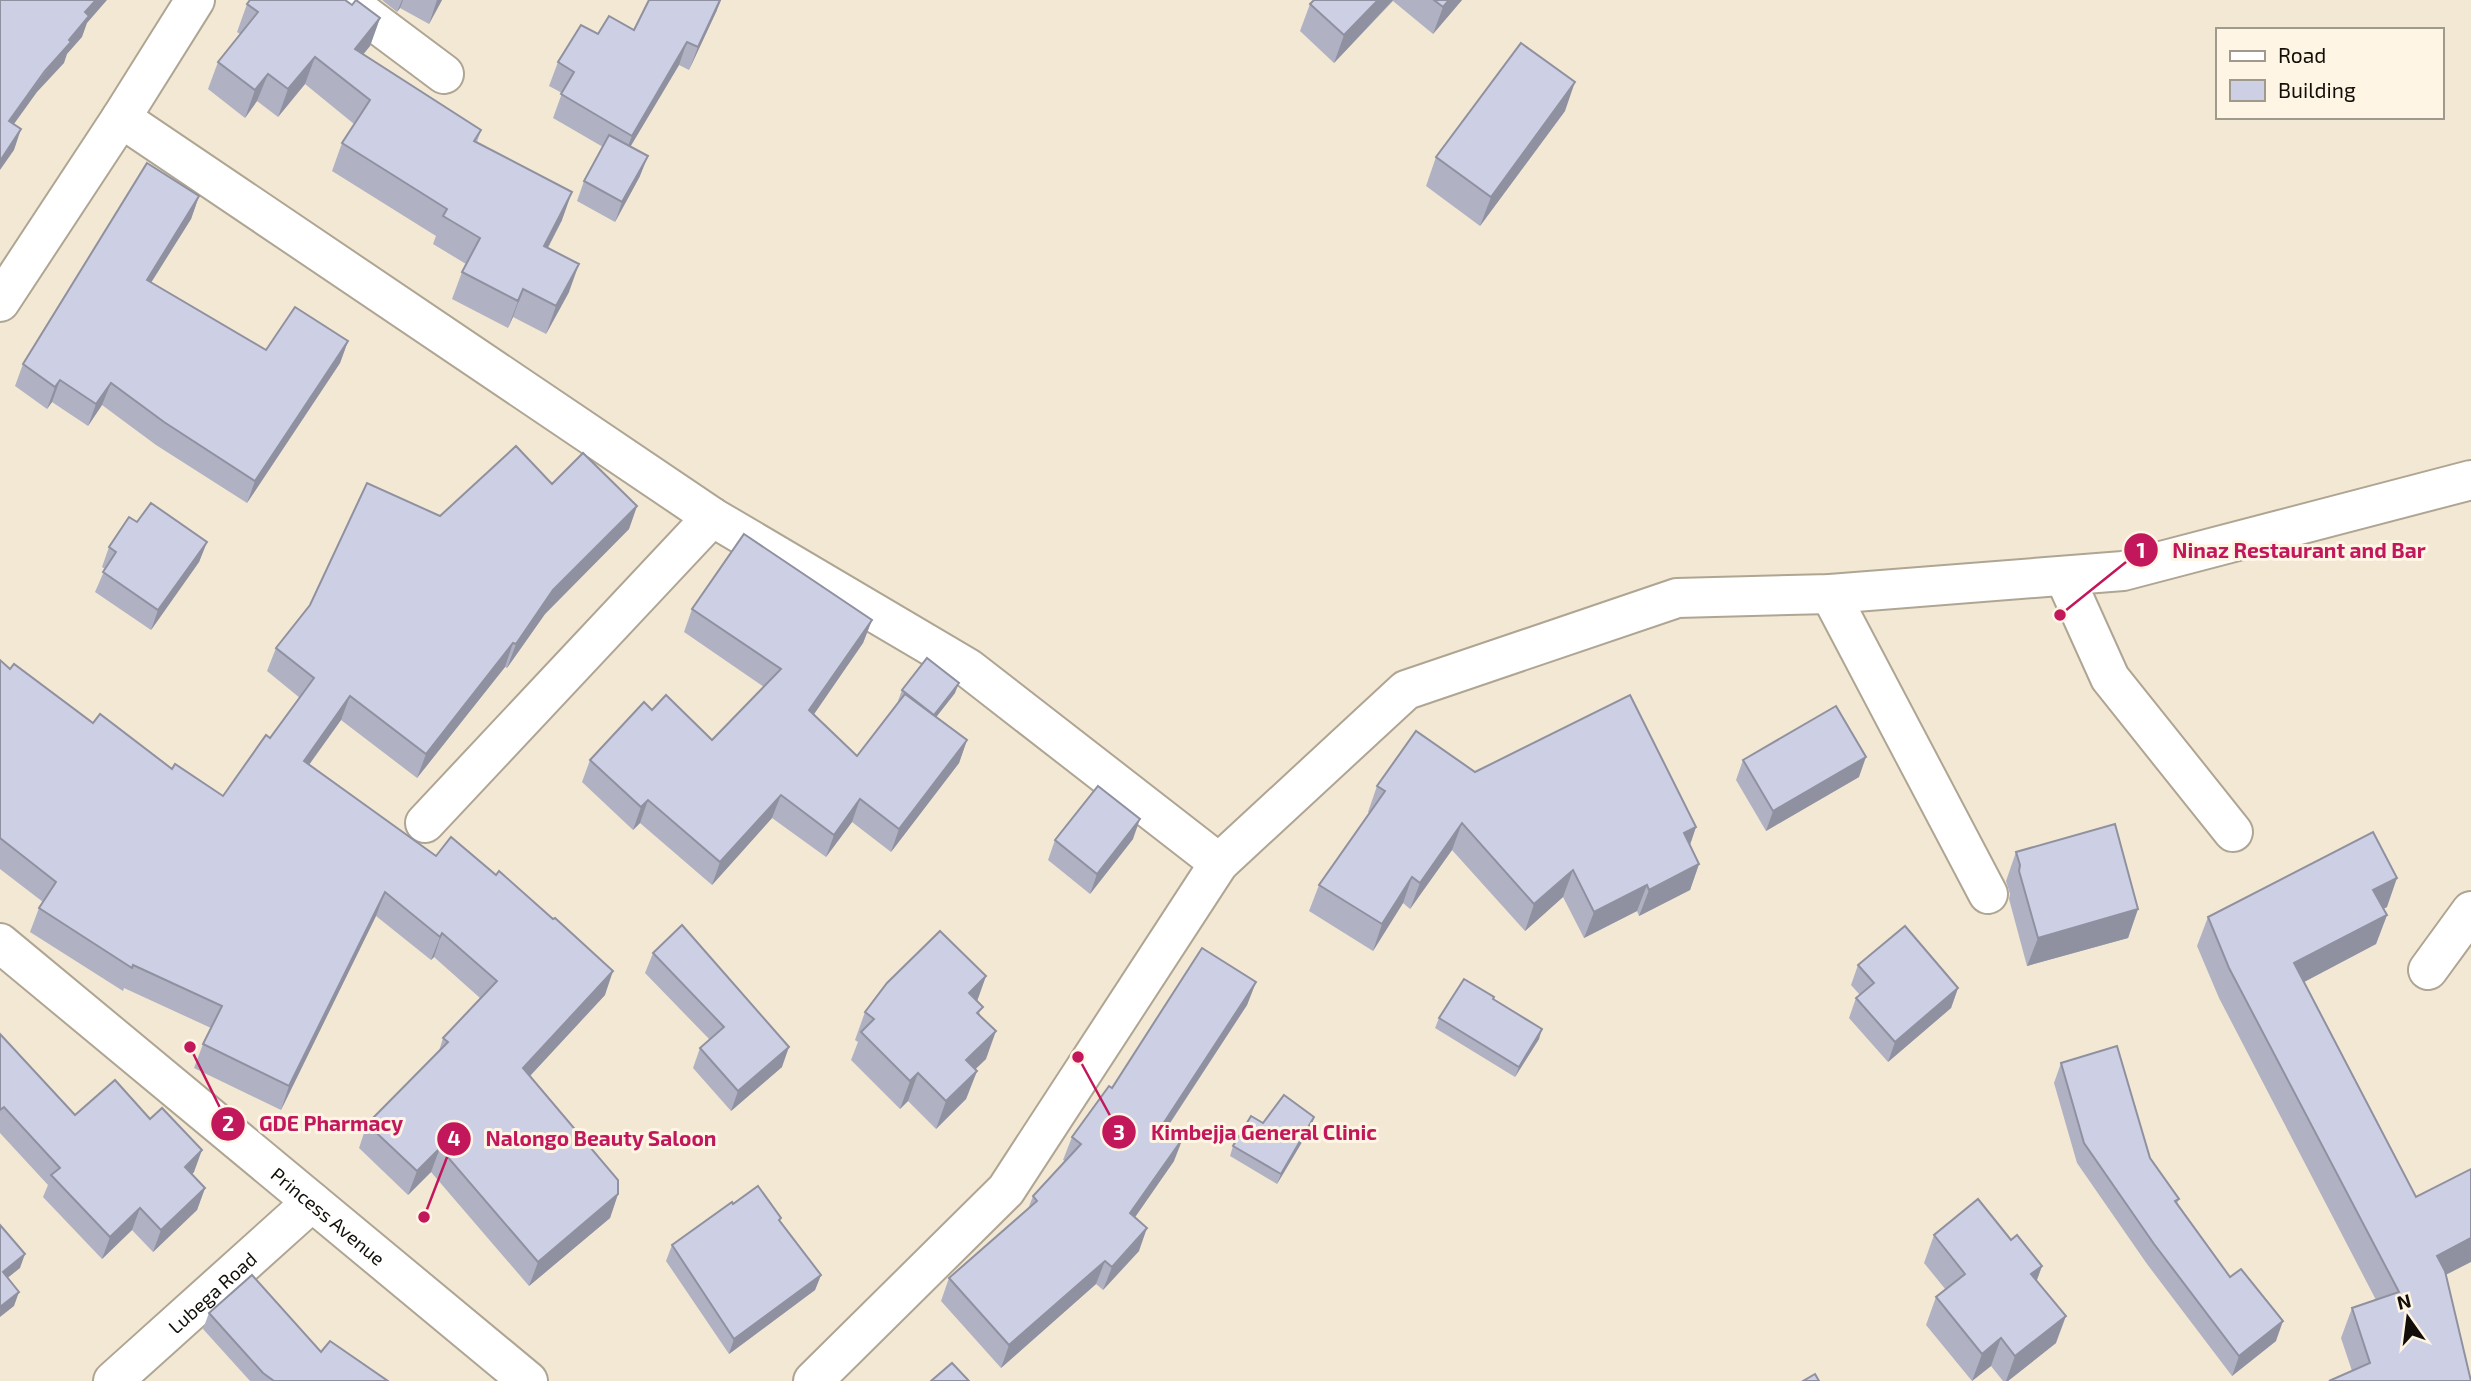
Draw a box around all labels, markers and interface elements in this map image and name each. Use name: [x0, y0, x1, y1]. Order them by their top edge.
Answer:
legend: [2216, 28, 2443, 119]
text: Road: [2278, 42, 2326, 67]
text: Building: [2278, 77, 2356, 102]
callout: Ninaz Restaurant and Bar: [2123, 529, 2440, 571]
text: 1: [2136, 537, 2146, 562]
text: Ninaz Restaurant and Bar: [2172, 537, 2426, 562]
callout: GDE Pharmacy: [210, 1103, 417, 1145]
text: 2: [222, 1110, 234, 1135]
text: GDE Pharmacy: [259, 1110, 403, 1136]
callout: Kimbejja General Clinic: [1102, 1111, 1391, 1153]
callout: Nalongo Beauty Saloon: [436, 1118, 730, 1160]
text: 3: [1113, 1119, 1125, 1144]
text: Kimbejja General Clinic: [1151, 1119, 1377, 1144]
text: 4: [447, 1125, 461, 1150]
text: Nalongo Beauty Saloon: [486, 1125, 716, 1151]
street label: Princess Avenue: [267, 1162, 390, 1269]
street label: Lubega Road: [163, 1247, 261, 1338]
north arrow: [2373, 1283, 2443, 1353]
text: N: [2394, 1288, 2413, 1314]

